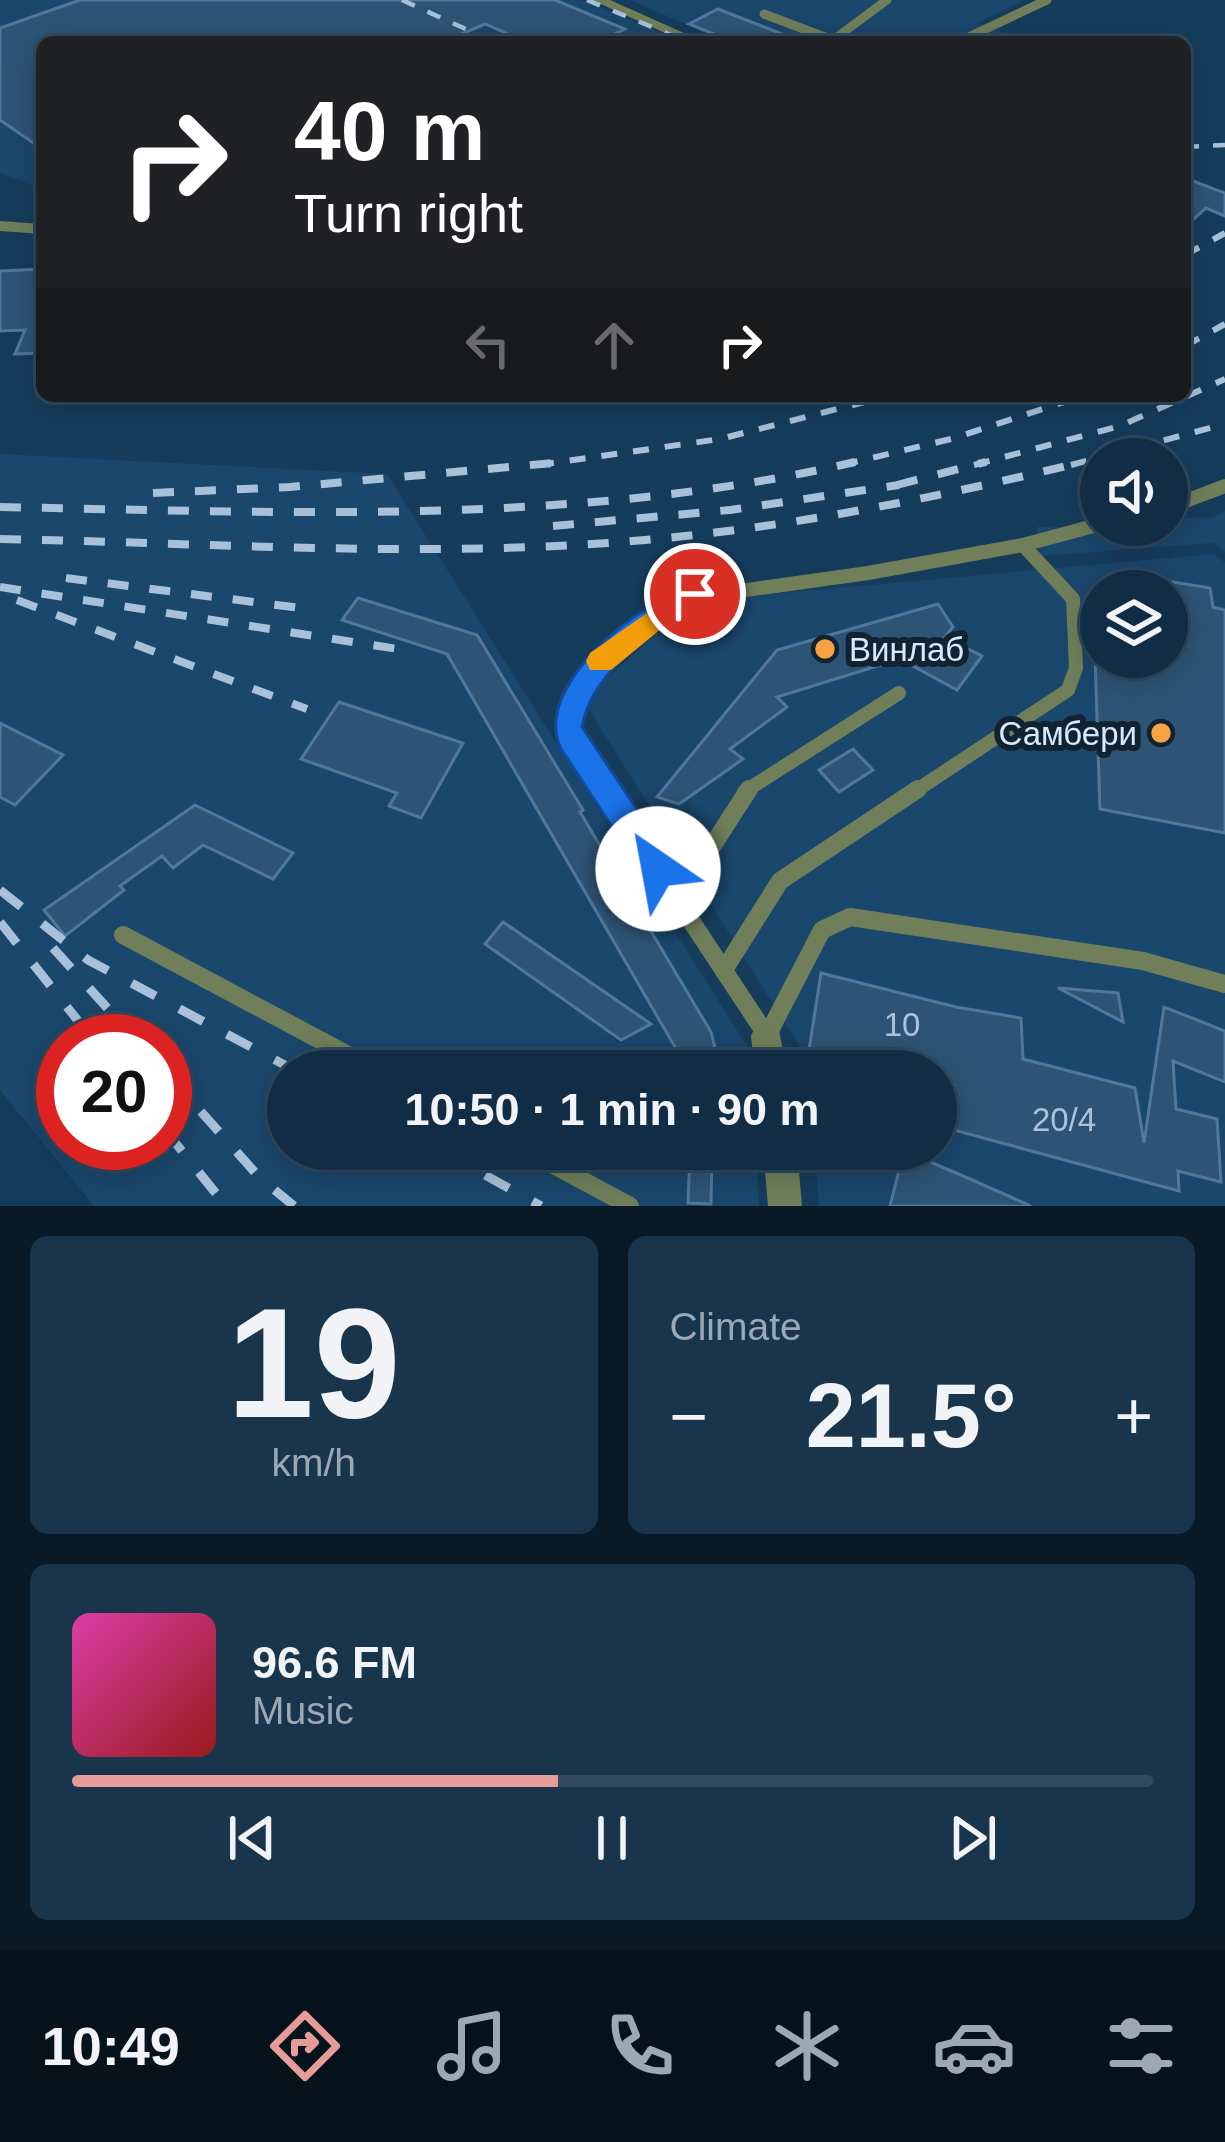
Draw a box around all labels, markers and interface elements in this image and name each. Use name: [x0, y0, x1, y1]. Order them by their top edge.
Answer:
icon: right: [96, 84, 252, 240]
text: 40 m: [294, 84, 485, 178]
text: Turn right: [294, 183, 523, 243]
icon: left: [455, 312, 521, 378]
icon: ahead: [581, 312, 647, 378]
icon: right: [707, 312, 773, 378]
map controls: [1080, 438, 1188, 678]
button: sound: [1080, 438, 1188, 546]
pin: [644, 543, 746, 645]
icon: arrive: [662, 561, 728, 627]
button: layers: [1080, 570, 1188, 678]
place label: Винлаб: [849, 631, 964, 668]
marker: Винлаб: [812, 636, 838, 662]
place label: Самбери: [998, 715, 1137, 752]
marker: Самбери: [1148, 720, 1174, 746]
position arrow: [595, 806, 721, 932]
house number: 10: [884, 1006, 920, 1043]
speed limit sign: 20: [36, 1014, 192, 1170]
text: 10:50 · 1 min · 90 m: [404, 1084, 820, 1135]
house number: 20/4: [1032, 1101, 1096, 1138]
text: 19: [227, 1276, 401, 1450]
text: Climate: [670, 1305, 802, 1348]
text: 21.5°: [806, 1366, 1017, 1466]
text: −: [670, 1379, 708, 1453]
text: +: [1114, 1379, 1153, 1453]
text: km/h: [271, 1441, 356, 1484]
text: 96.6 FM: [252, 1637, 417, 1688]
text: Music: [252, 1689, 354, 1732]
icon: previous: [219, 1805, 285, 1871]
icon: pause: [579, 1805, 645, 1871]
icon: next: [940, 1805, 1006, 1871]
icon: directions: [263, 2004, 347, 2088]
icon: music: [430, 2004, 514, 2088]
icon: phone: [598, 2004, 682, 2088]
icon: climate: [765, 2004, 849, 2088]
icon: car: [932, 2004, 1016, 2088]
icon: filters: [1099, 2004, 1183, 2088]
text: 10:49: [42, 2016, 180, 2076]

